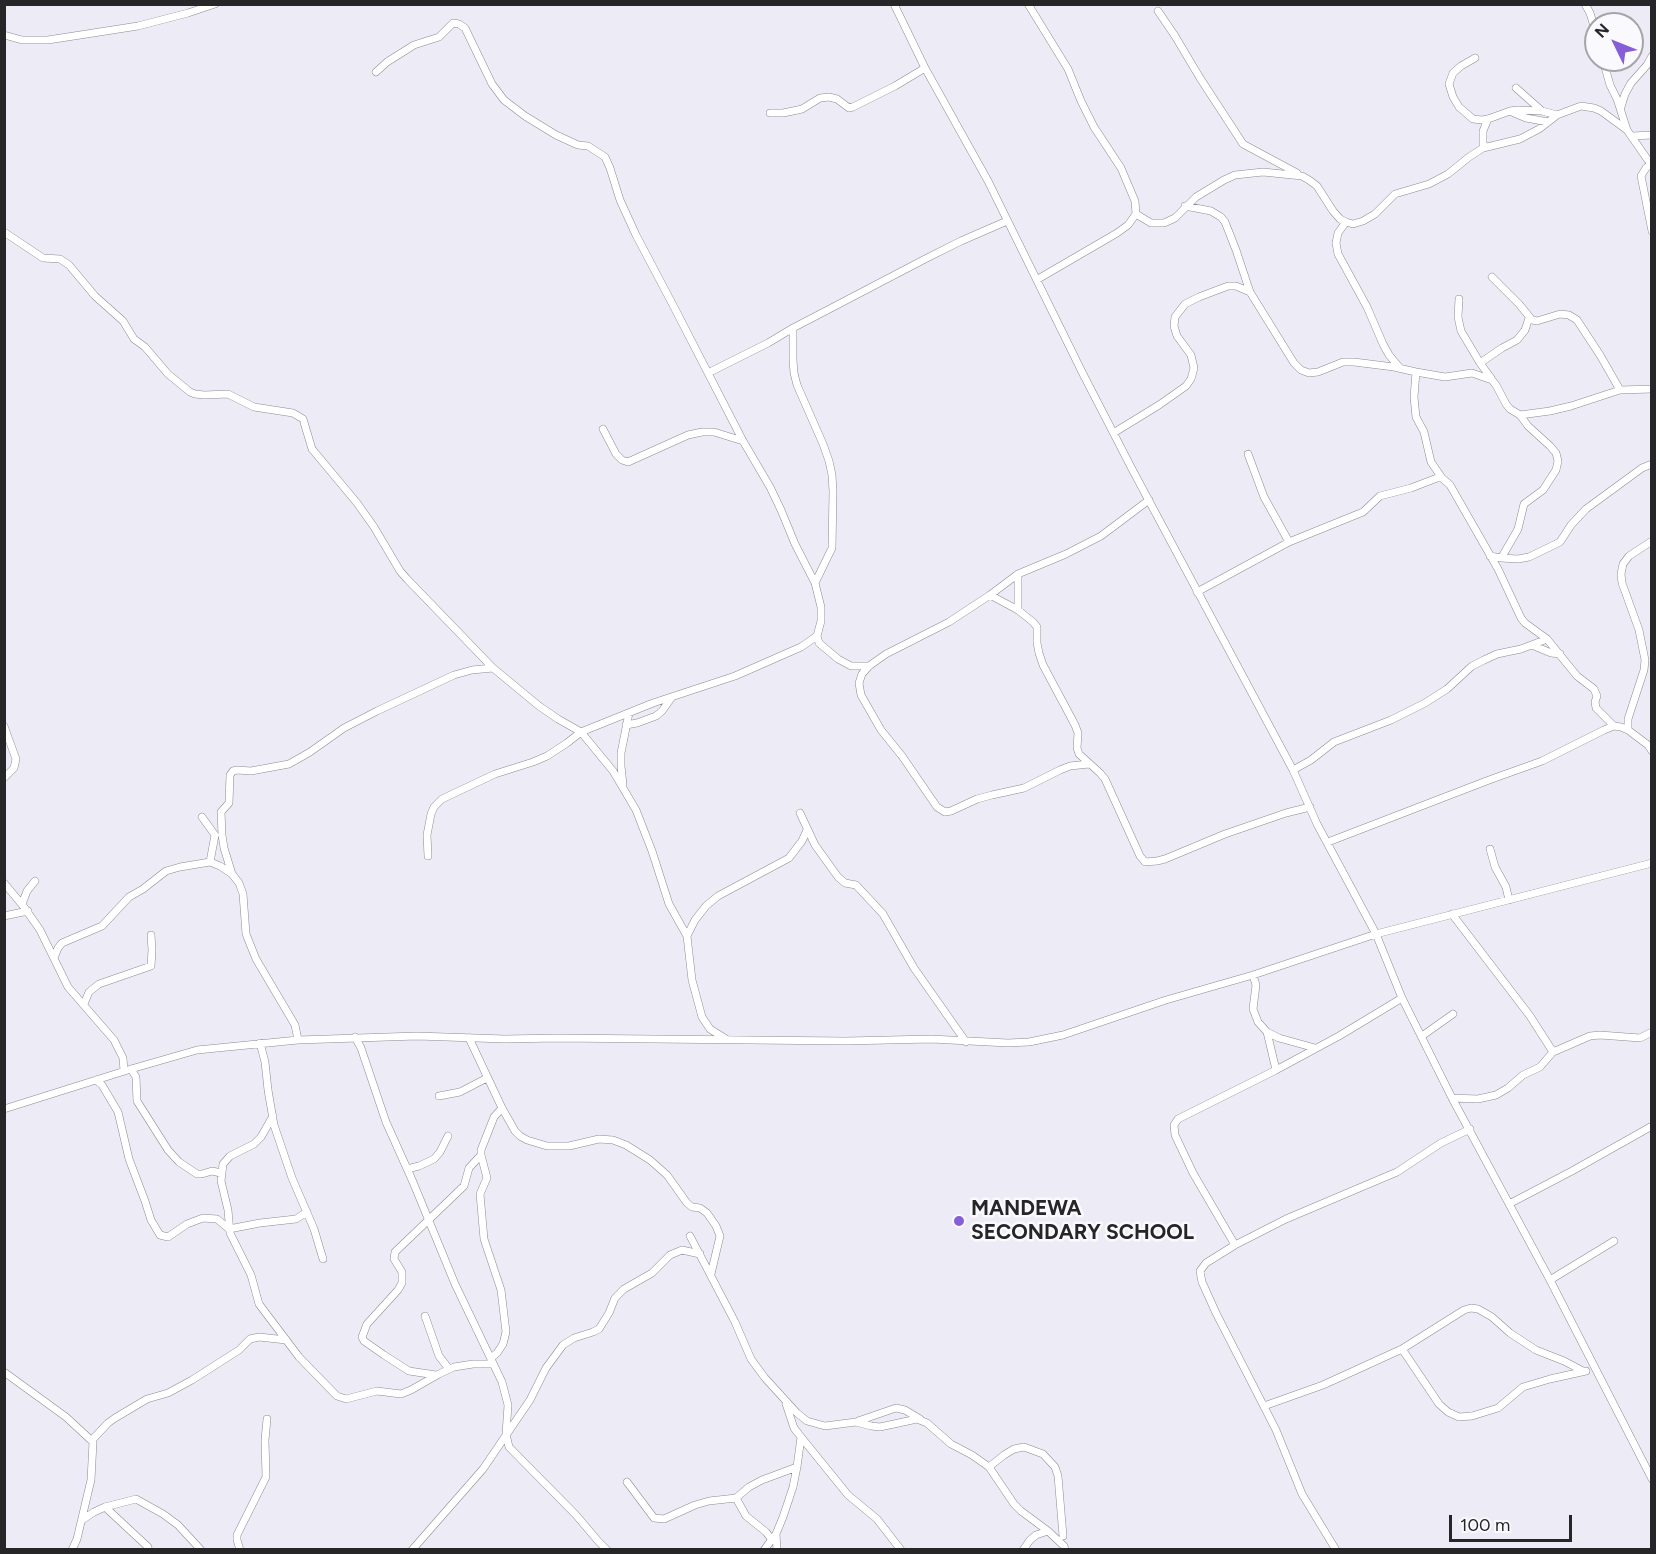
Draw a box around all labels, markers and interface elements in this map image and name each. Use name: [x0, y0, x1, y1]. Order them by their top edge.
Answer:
north arrow: [1584, 12, 1644, 72]
text: N: [1591, 20, 1613, 42]
place label: MANDEWA SECONDARY SCHOOL: [971, 1196, 1194, 1246]
marker: MANDEWA SECONDARY SCHOOL: [952, 1214, 966, 1228]
scale bar: [1452, 1503, 1575, 1541]
text: 100 m: [1460, 1514, 1510, 1536]

